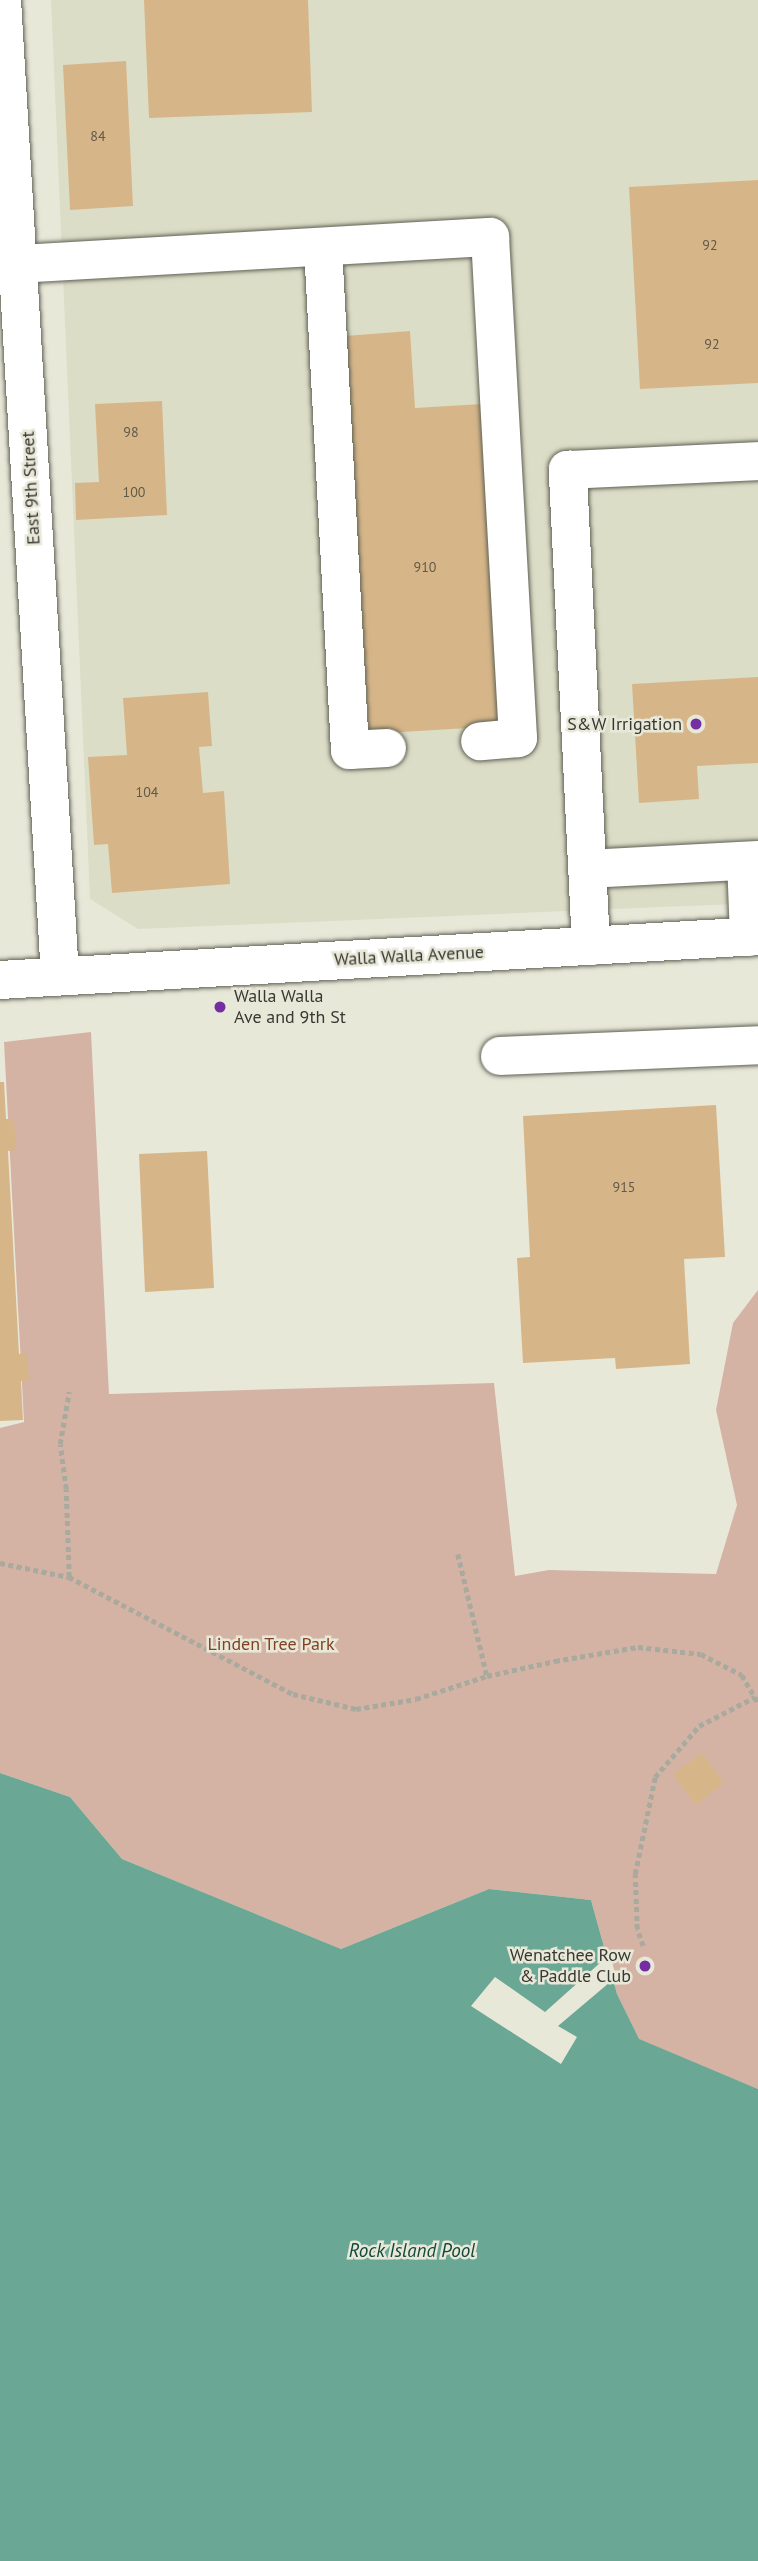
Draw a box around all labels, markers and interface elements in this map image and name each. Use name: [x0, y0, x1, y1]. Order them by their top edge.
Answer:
house number: 84: [90, 128, 106, 144]
house number: 92: [702, 237, 718, 253]
house number: 92: [704, 336, 720, 352]
house number: 98: [123, 424, 139, 440]
street label: East 9th Street: [17, 431, 45, 545]
house number: 100: [123, 484, 145, 500]
house number: 910: [414, 559, 436, 575]
place label: S&W Irrigation: [567, 713, 682, 735]
marker: S&W Irrigation: [688, 716, 704, 732]
house number: 104: [136, 784, 158, 800]
street label: Walla Walla Avenue: [333, 941, 485, 971]
place label: Walla Walla Ave and 9th St: [234, 986, 346, 1028]
marker: Walla Walla Ave and 9th St: [212, 999, 228, 1015]
house number: 915: [613, 1179, 635, 1195]
park label: Linden Tree Park: [207, 1633, 335, 1655]
place label: Wenatchee Row & Paddle Club: [510, 1945, 631, 1988]
marker: Wenatchee Row & Paddle Club: [637, 1958, 653, 1974]
water label: Rock Island Pool: [348, 2240, 476, 2262]

